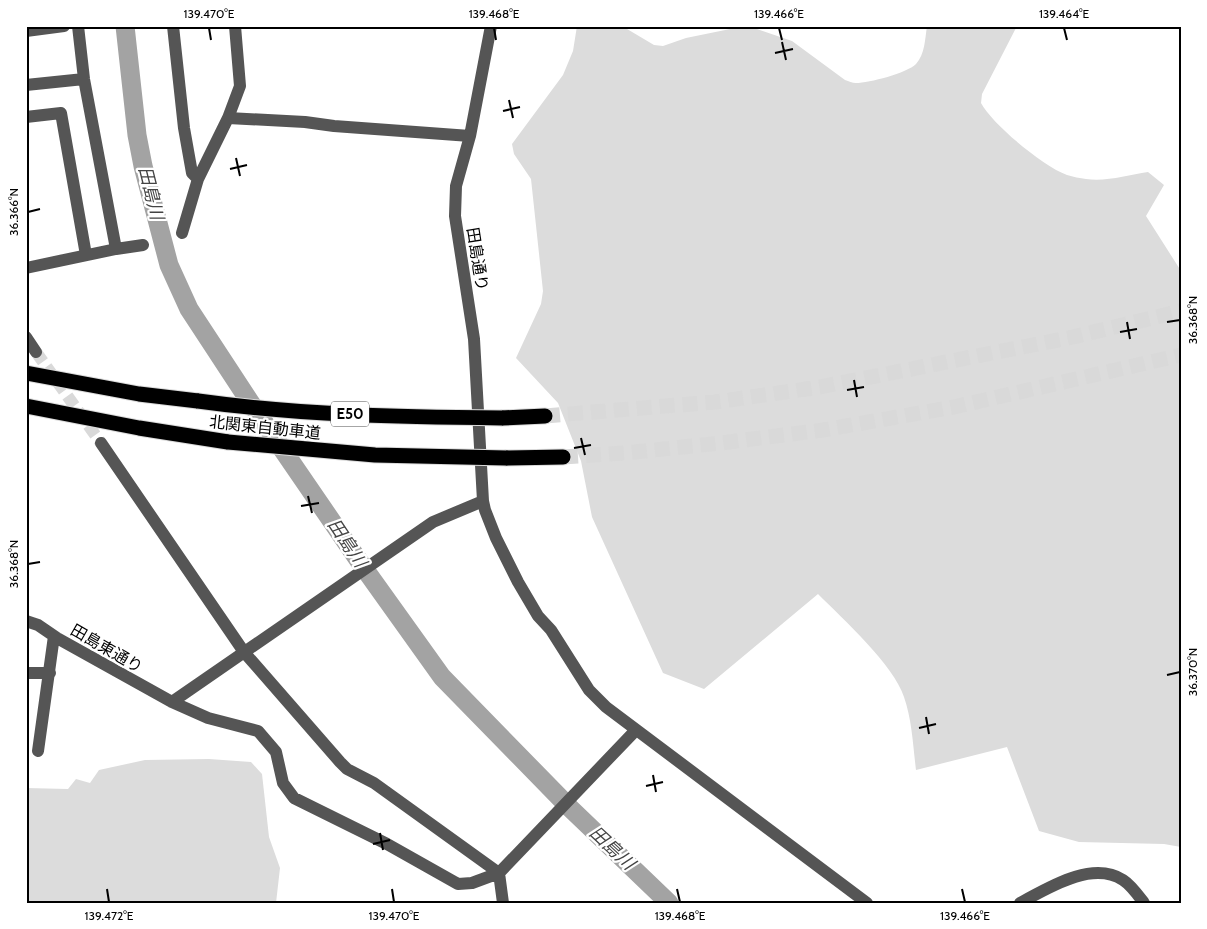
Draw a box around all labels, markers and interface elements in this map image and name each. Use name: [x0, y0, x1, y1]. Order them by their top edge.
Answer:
text: 139.470°E: [184, 6, 235, 21]
text: 139.468°E: [469, 6, 520, 21]
text: 139.466°E: [754, 6, 804, 21]
text: 139.464°E: [1039, 6, 1089, 21]
water label: 田島川: [134, 164, 169, 224]
text: 36.366°N: [6, 188, 21, 236]
street label: 田島通り: [463, 226, 492, 292]
text: 36.368°N: [1185, 296, 1200, 344]
road number: E50: [331, 402, 369, 426]
street label: 北関東自動車道: [208, 412, 322, 443]
water label: 田島川: [323, 514, 372, 573]
text: 36.368°N: [6, 540, 21, 588]
street label: 田島東通り: [67, 620, 146, 677]
text: 36.370°N: [1185, 648, 1200, 696]
water label: 田島川: [585, 822, 641, 876]
text: 139.472°E: [85, 908, 134, 923]
text: 139.470°E: [369, 908, 420, 923]
text: 139.468°E: [655, 908, 706, 923]
text: 139.466°E: [940, 908, 990, 923]

